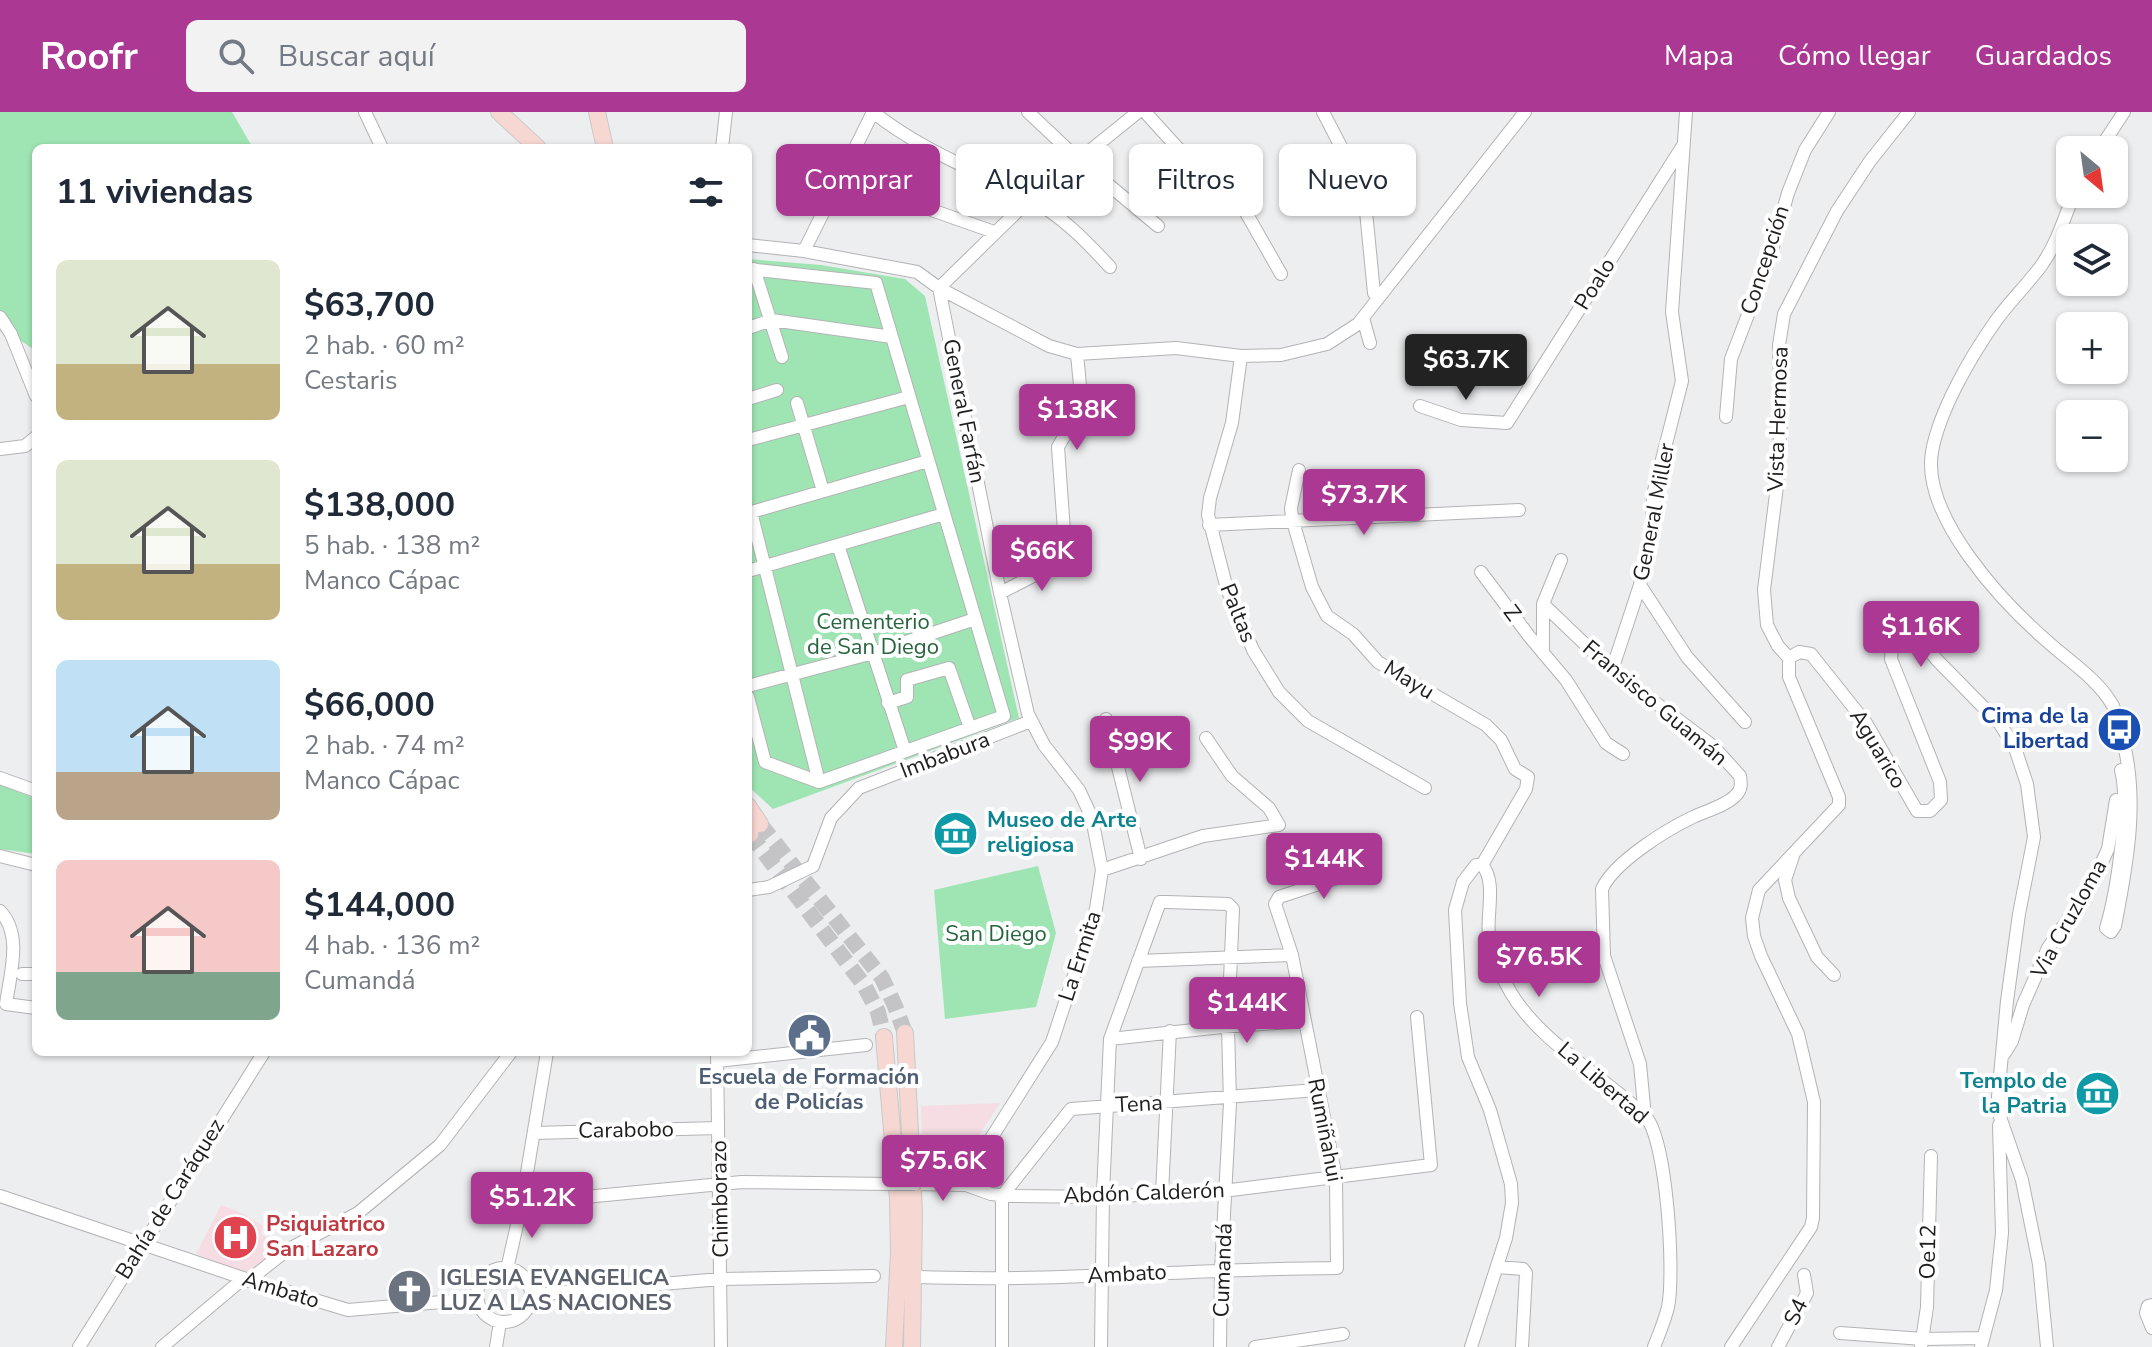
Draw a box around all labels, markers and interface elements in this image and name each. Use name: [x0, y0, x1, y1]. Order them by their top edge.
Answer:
search box: [186, 20, 746, 92]
text: Roofr: [40, 31, 138, 82]
icon: search: [214, 34, 258, 78]
text: Buscar aquí: [278, 36, 435, 77]
text: Mapa: [1664, 37, 1734, 75]
text: Cómo llegar: [1778, 37, 1931, 75]
text: Guardados: [1975, 37, 2112, 75]
north arrow: [2056, 136, 2128, 208]
map controls: [2056, 136, 2128, 472]
chip: Comprar: [776, 144, 940, 216]
chip: Alquilar: [956, 144, 1113, 216]
chip: Filtros: [1129, 144, 1263, 216]
chip: Nuevo: [1279, 144, 1416, 216]
text: 11 viviendas: [56, 169, 253, 215]
icon: filters: [684, 170, 728, 214]
street label: Concepción: [1733, 201, 1797, 319]
button: layers: [2056, 224, 2128, 296]
street label: Poalo: [1567, 252, 1623, 316]
text: $63,700: [304, 282, 435, 328]
icon: home: [120, 292, 216, 388]
button: +: [2056, 312, 2128, 384]
text: 2 hab. · 60 m²: [304, 328, 465, 363]
pin: $63.7K: [1401, 334, 1531, 402]
street label: General Farfán: [935, 336, 993, 486]
text: $63.7K: [1423, 342, 1509, 377]
street label: Vista Hermosa: [1760, 346, 1796, 493]
text: Cestaris: [304, 363, 398, 398]
pin: $138K: [1021, 384, 1133, 452]
text: $138K: [1037, 392, 1117, 427]
button: −: [2056, 400, 2128, 472]
street label: General Miller: [1626, 440, 1682, 584]
pin: $73.7K: [1299, 469, 1429, 537]
text: $73.7K: [1321, 477, 1407, 512]
text: $138,000: [304, 482, 455, 528]
icon: home: [120, 492, 216, 588]
pin: $66K: [995, 525, 1089, 593]
text: 5 hab. · 138 m²: [304, 528, 480, 563]
text: $66K: [1010, 533, 1074, 568]
text: Manco Cápac: [304, 563, 460, 598]
street label: Paltas: [1213, 579, 1263, 647]
street label: Z: [1496, 599, 1528, 627]
pin: $116K: [1865, 601, 1977, 669]
park label: Cementerio de San Diego: [807, 607, 939, 662]
text: $116K: [1881, 609, 1961, 644]
street label: Fransisco Guamán: [1576, 633, 1734, 773]
street label: Mayu: [1378, 653, 1440, 707]
text: $66,000: [304, 682, 435, 728]
icon: home: [120, 692, 216, 788]
place label: Cima de la Libertad: [1981, 701, 2089, 756]
street label: Aguarico: [1842, 704, 1914, 794]
bus stop icon: Cima de la Libertad: [2096, 705, 2144, 753]
pin: $99K: [1093, 716, 1187, 784]
street label: Imbabura: [896, 724, 994, 786]
text: $99K: [1108, 724, 1172, 759]
text: 2 hab. · 74 m²: [304, 728, 465, 763]
text: Manco Cápac: [304, 763, 460, 798]
place label: Museo de Arte religiosa: [987, 805, 1137, 860]
museum icon: Museo de Arte religiosa: [932, 809, 980, 857]
pin: $144K: [1268, 833, 1380, 901]
text: $144K: [1284, 841, 1364, 876]
street label: Via Cruzloma: [2023, 854, 2114, 985]
text: $144,000: [304, 882, 455, 928]
icon: home: [120, 892, 216, 988]
street label: La Ermita: [1051, 907, 1109, 1005]
park label: San Diego: [945, 919, 1047, 949]
text: 4 hab. · 136 m²: [304, 928, 480, 963]
pin: $76.5K: [1474, 931, 1604, 999]
text: $76.5K: [1496, 939, 1582, 974]
text: Cumandá: [304, 963, 416, 998]
pin: $144K: [1191, 977, 1303, 1045]
text: $144K: [1207, 985, 1287, 1020]
public building icon: Escuela de Formación de Policías: [785, 1012, 833, 1060]
street label: La Libertad: [1551, 1035, 1655, 1131]
place label: Escuela de Formación de Policías: [699, 1062, 920, 1117]
place label: Templo de la Patria: [1960, 1066, 2067, 1121]
museum icon: Templo de la Patria: [2074, 1070, 2122, 1118]
street label: Rumiñahui: [1300, 1076, 1350, 1184]
street label: Tena: [1115, 1088, 1163, 1120]
street label: Bahía de Caráquez: [108, 1113, 232, 1285]
street label: Carabobo: [578, 1114, 674, 1146]
pin: $75.6K: [878, 1135, 1008, 1203]
street label: Chimborazo: [704, 1140, 736, 1258]
text: $75.6K: [900, 1143, 986, 1178]
pin: $51.2K: [467, 1172, 597, 1240]
street label: Abdón Calderón: [1063, 1175, 1225, 1211]
text: $51.2K: [489, 1180, 575, 1215]
place label: Psiquiatrico San Lazaro: [266, 1209, 385, 1264]
hospital icon: Psiquiatrico San Lazaro: [211, 1213, 259, 1261]
street label: Cumandá: [1206, 1222, 1240, 1318]
street label: Oe12: [1913, 1224, 1943, 1280]
street label: Ambato: [1087, 1257, 1167, 1291]
place label: IGLESIA EVANGELICA LUZ A LAS NACIONES: [440, 1263, 672, 1318]
street label: Ambato: [239, 1264, 323, 1316]
church icon: IGLESIA EVANGELICA LUZ A LAS NACIONES: [385, 1267, 433, 1315]
street label: S4: [1777, 1293, 1815, 1331]

